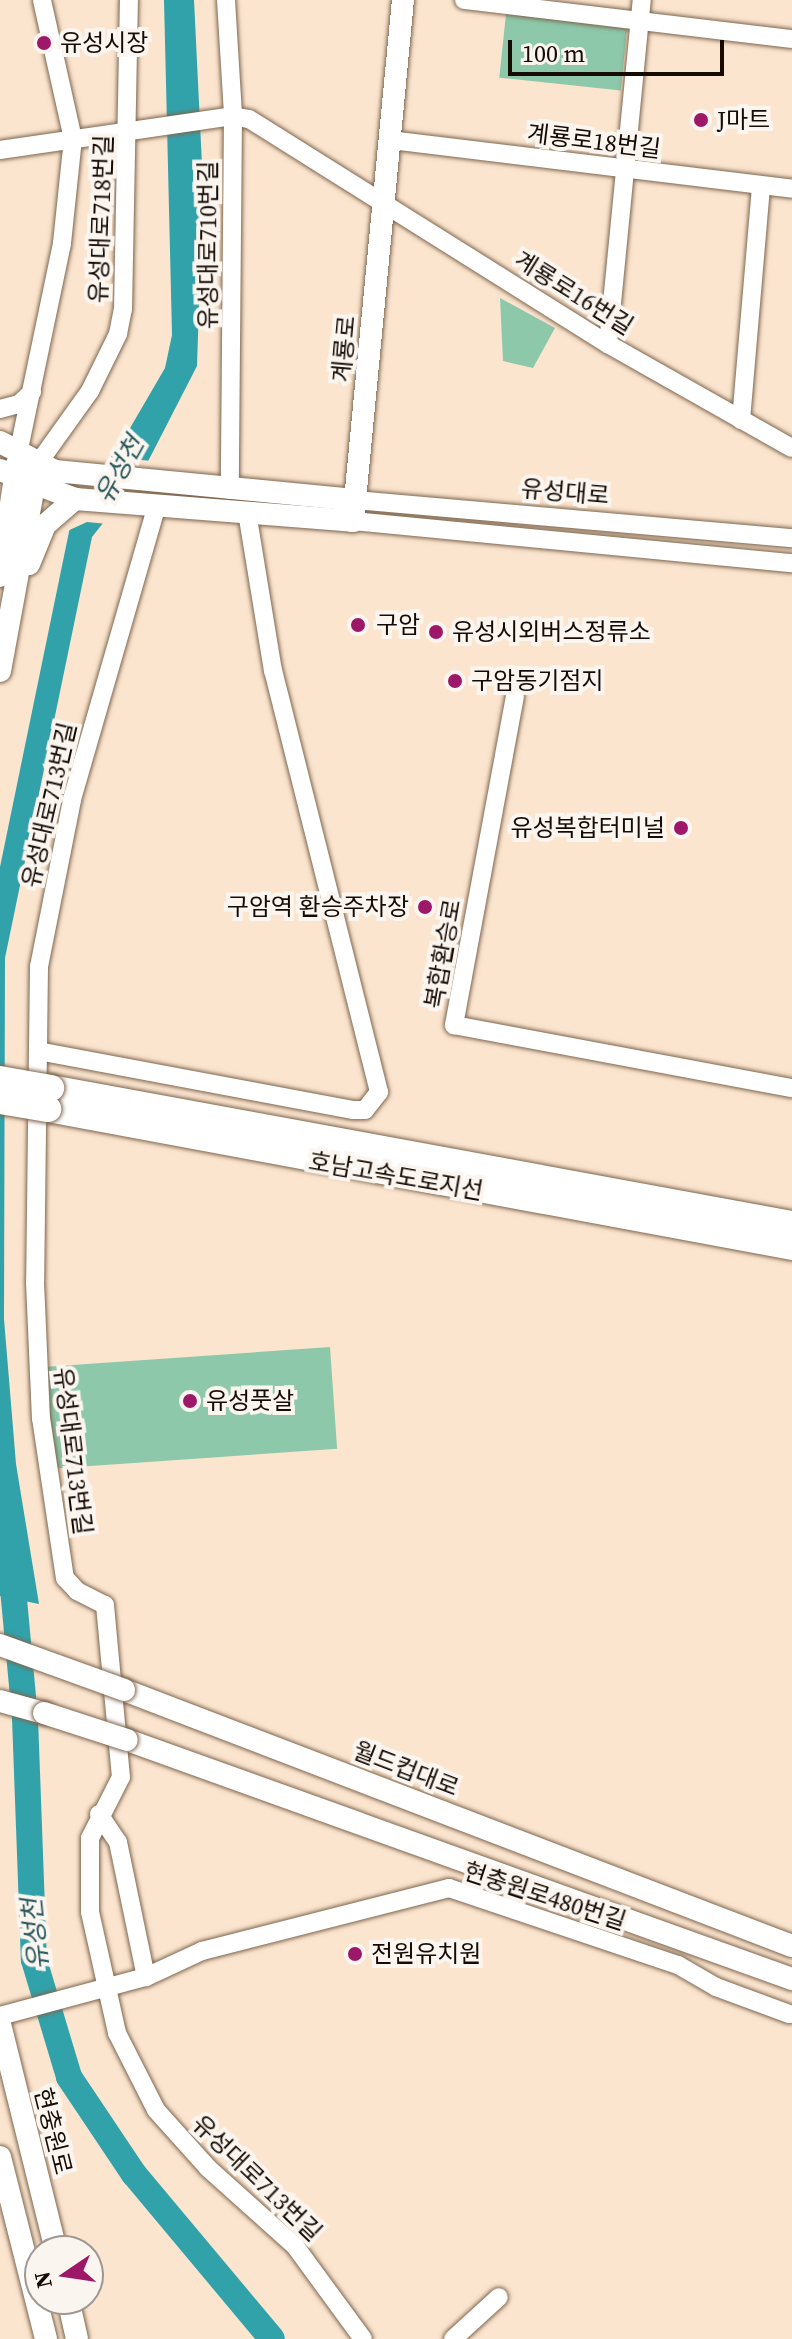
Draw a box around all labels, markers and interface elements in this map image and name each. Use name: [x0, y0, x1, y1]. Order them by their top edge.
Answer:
scale bar: [512, 24, 728, 74]
place label: 유성시장: [60, 29, 148, 57]
marker: 유성시장: [35, 34, 53, 52]
text: 100 m: [522, 37, 585, 70]
place label: J마트: [717, 106, 770, 134]
marker: J마트: [692, 111, 710, 129]
street label: 계룡로18번길: [526, 119, 662, 163]
street label: 유성대로718번길: [84, 134, 118, 304]
street label: 유성대로710번길: [194, 161, 222, 329]
street label: 계룡로16번길: [509, 245, 639, 341]
street label: 계룡로: [327, 315, 361, 383]
water label: 유성천: [89, 431, 151, 509]
street label: 유성대로: [520, 474, 610, 510]
place label: 구암: [376, 611, 420, 639]
marker: 구암: [347, 614, 369, 636]
place label: 유성시외버스정류소: [452, 618, 651, 646]
marker: 유성시외버스정류소: [427, 623, 445, 641]
place label: 구암동기점지: [471, 667, 603, 695]
marker: 구암동기점지: [446, 672, 464, 690]
street label: 유성대로713번길: [16, 720, 82, 890]
place label: 유성복합터미널: [510, 814, 665, 842]
marker: 유성복합터미널: [672, 819, 690, 837]
place label: 구암역 환승주차장: [227, 893, 409, 921]
street label: 복합환승로: [419, 897, 467, 1011]
marker: 구암역 환승주차장: [416, 898, 434, 916]
street label: 호남고속도로지선: [307, 1146, 485, 1206]
street label: 유성대로713번길: [48, 1366, 98, 1536]
place label: 유성풋살: [206, 1387, 294, 1415]
marker: 유성풋살: [181, 1392, 199, 1410]
street label: 월드컵대로: [349, 1736, 463, 1802]
street label: 현충원로480번길: [460, 1856, 630, 1936]
water label: 유성천: [17, 1897, 55, 1971]
place label: 전원유치원: [371, 1940, 481, 1968]
marker: 전원유치원: [346, 1945, 364, 1963]
street label: 현충원로: [28, 2085, 78, 2177]
street label: 유성대로713번길: [186, 2109, 328, 2247]
north arrow: [24, 2235, 104, 2315]
text: N: [26, 2269, 59, 2291]

